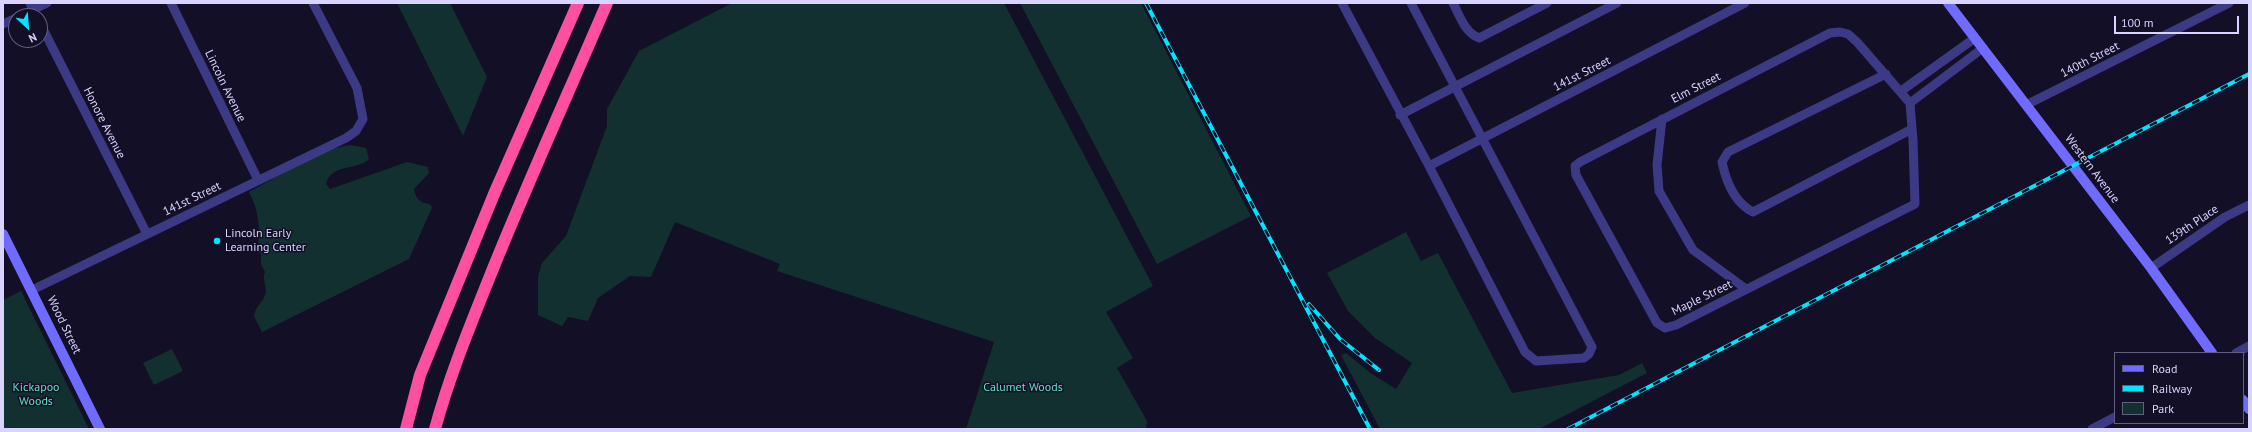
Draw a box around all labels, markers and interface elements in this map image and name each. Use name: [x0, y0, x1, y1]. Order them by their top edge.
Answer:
north arrow: [8, 8, 48, 48]
scale bar: [2116, 8, 2241, 34]
text: 100 m: [2121, 15, 2154, 30]
text: N: [27, 30, 39, 46]
street label: 140th Street: [2058, 39, 2122, 81]
street label: Lincoln Avenue: [201, 48, 249, 124]
street label: 141st Street: [1551, 53, 1613, 95]
street label: Elm Street: [1669, 69, 1723, 107]
street label: Honore Avenue: [80, 85, 128, 161]
street label: Western Avenue: [2062, 132, 2122, 206]
street label: 141st Street: [161, 179, 223, 219]
street label: 139th Place: [2163, 202, 2221, 248]
place label: Lincoln Early Learning Center: [225, 227, 306, 255]
marker: Lincoln Early Learning Center: [212, 236, 222, 246]
street label: Maple Street: [1669, 277, 1735, 319]
street label: Wood Street: [44, 294, 84, 356]
legend: [2114, 352, 2244, 424]
text: Road: [2152, 361, 2177, 376]
park label: Kickapoo Woods: [12, 381, 60, 409]
park label: Calumet Woods: [983, 381, 1063, 395]
text: Railway: [2152, 381, 2192, 396]
text: Park: [2152, 401, 2174, 416]

